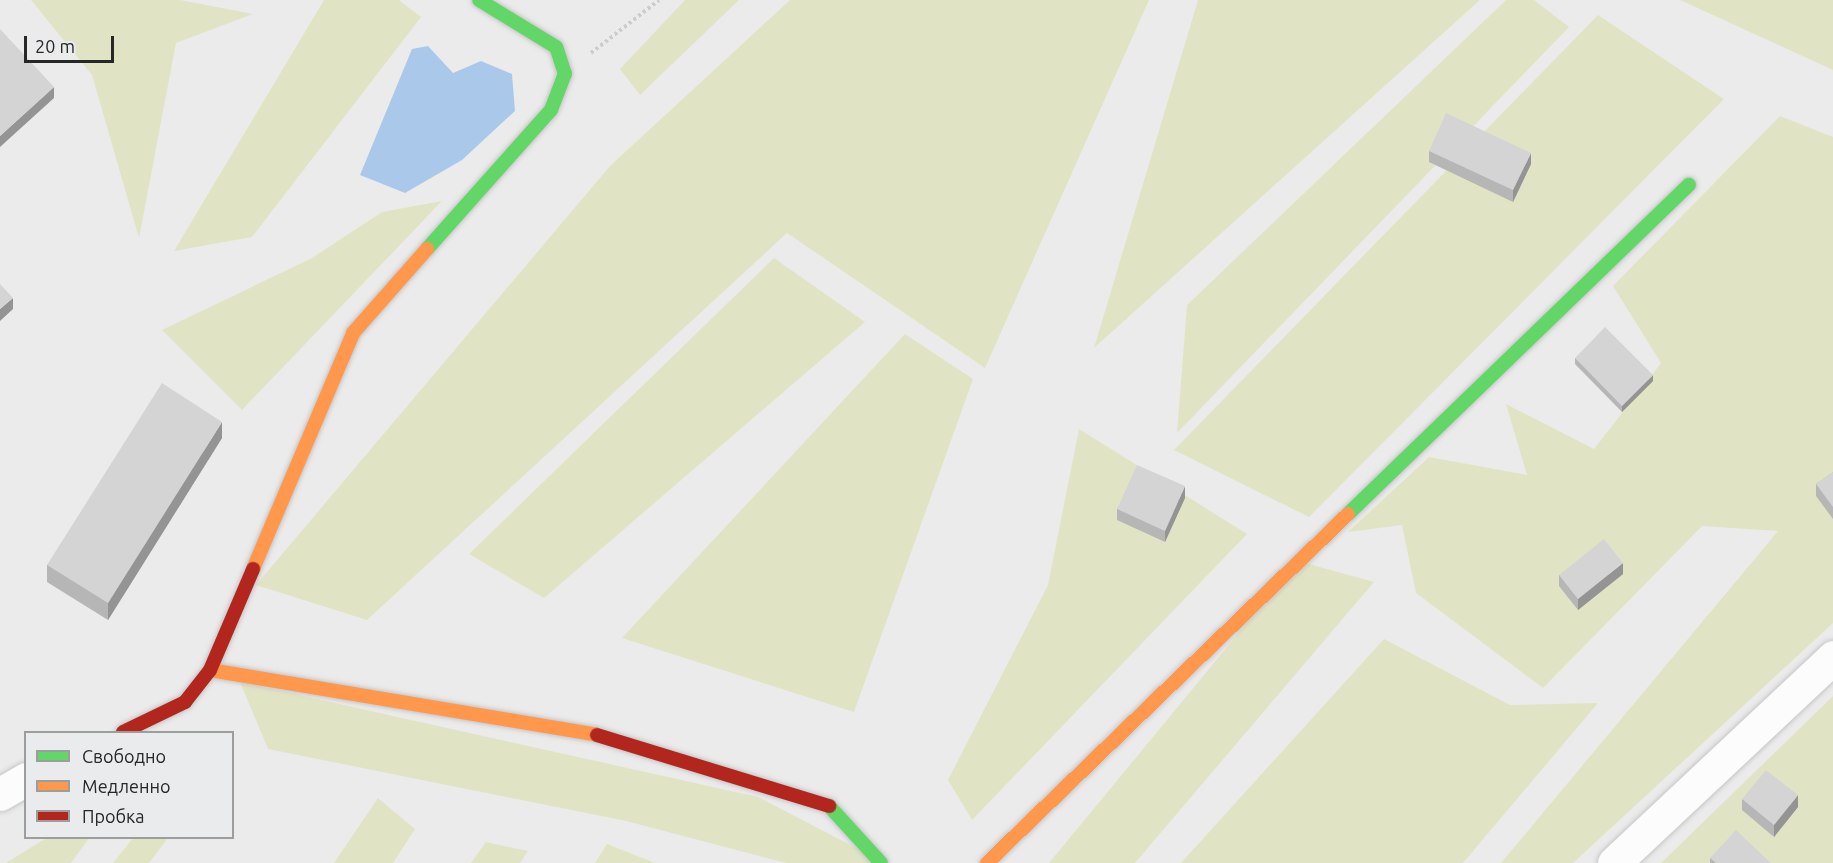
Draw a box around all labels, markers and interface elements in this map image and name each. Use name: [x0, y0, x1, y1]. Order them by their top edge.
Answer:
scale bar: [27, 24, 117, 62]
text: 20 m: [35, 36, 75, 56]
legend: [24, 731, 234, 839]
text: Свободно: [82, 746, 166, 766]
text: Медленно: [82, 776, 171, 796]
text: Пробка: [82, 806, 145, 826]

